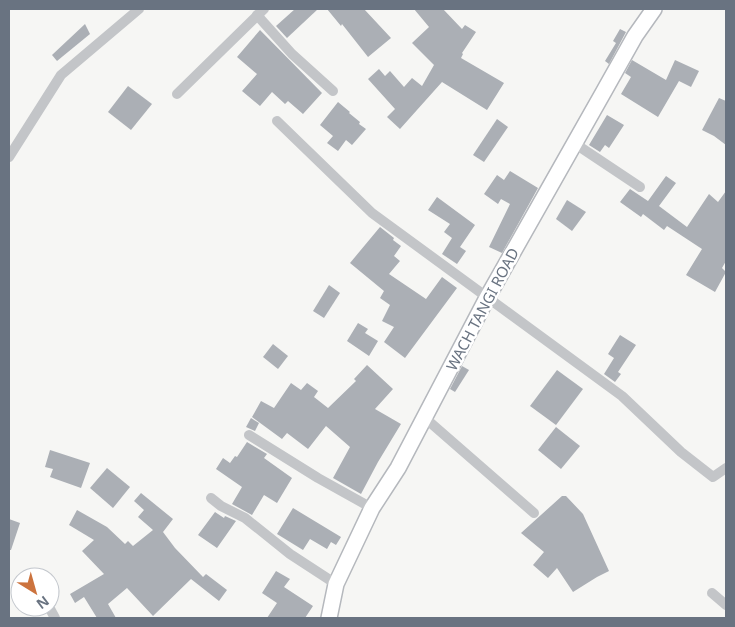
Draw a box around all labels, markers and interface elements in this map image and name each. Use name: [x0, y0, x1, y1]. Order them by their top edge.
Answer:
street label: WACH TANGI ROAD: [441, 244, 523, 374]
north arrow: [10, 567, 60, 617]
text: N: [33, 592, 53, 614]

